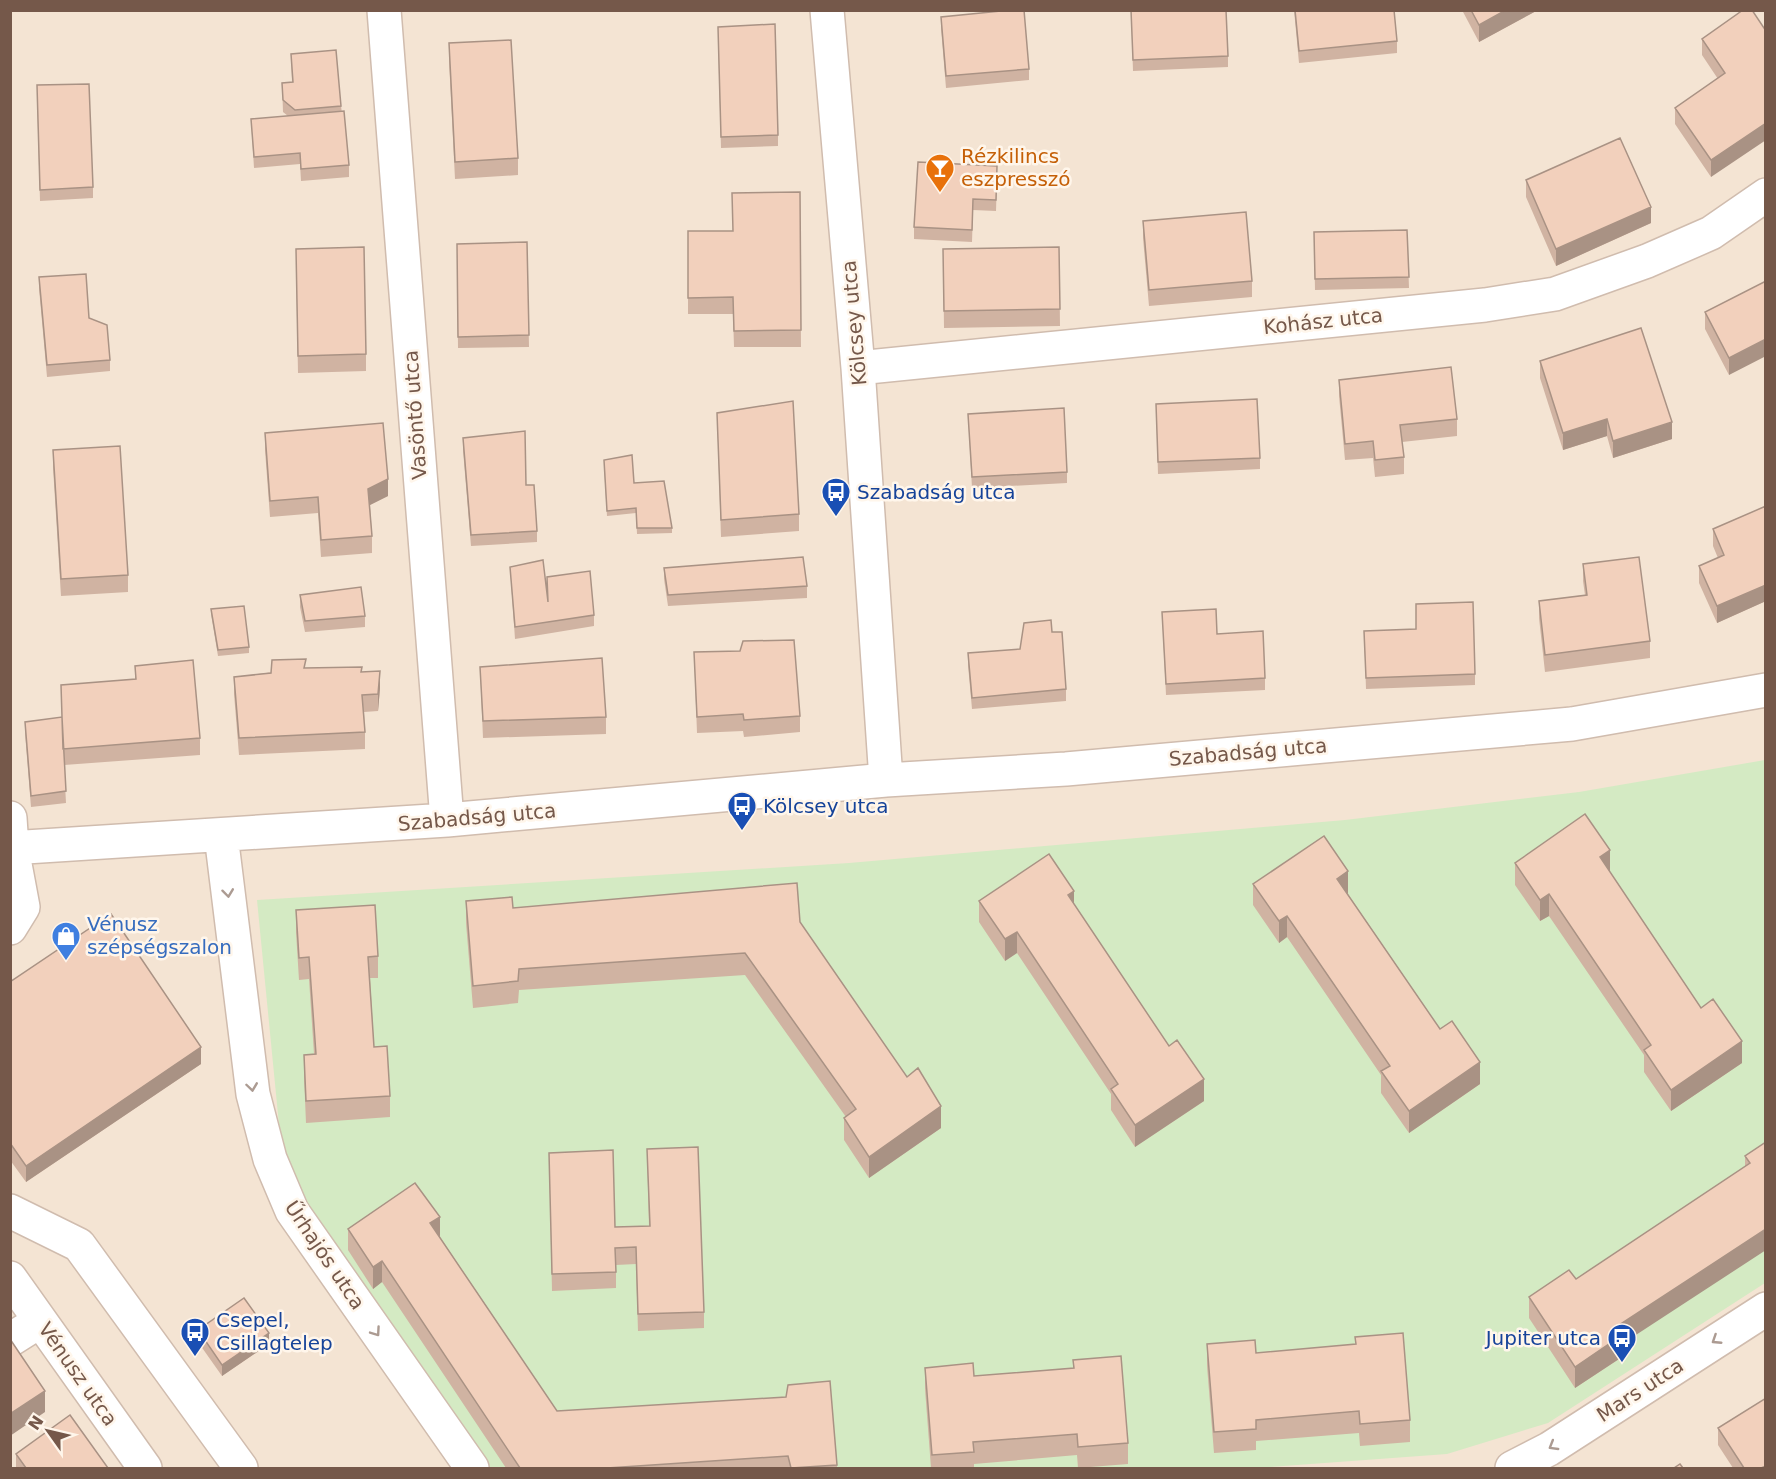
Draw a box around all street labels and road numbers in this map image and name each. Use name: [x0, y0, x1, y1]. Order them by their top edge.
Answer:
street label: Kölcsey utca: [837, 259, 871, 387]
street label: Kohász utca: [1262, 303, 1384, 339]
street label: Vasöntő utca: [398, 349, 432, 481]
street label: Szabadság utca: [1168, 733, 1328, 771]
street label: Szabadság utca: [397, 798, 557, 836]
street label: Űrhajós utca: [280, 1196, 370, 1314]
street label: Vénusz utca: [34, 1318, 122, 1430]
street label: Mars utca: [1592, 1353, 1688, 1427]

